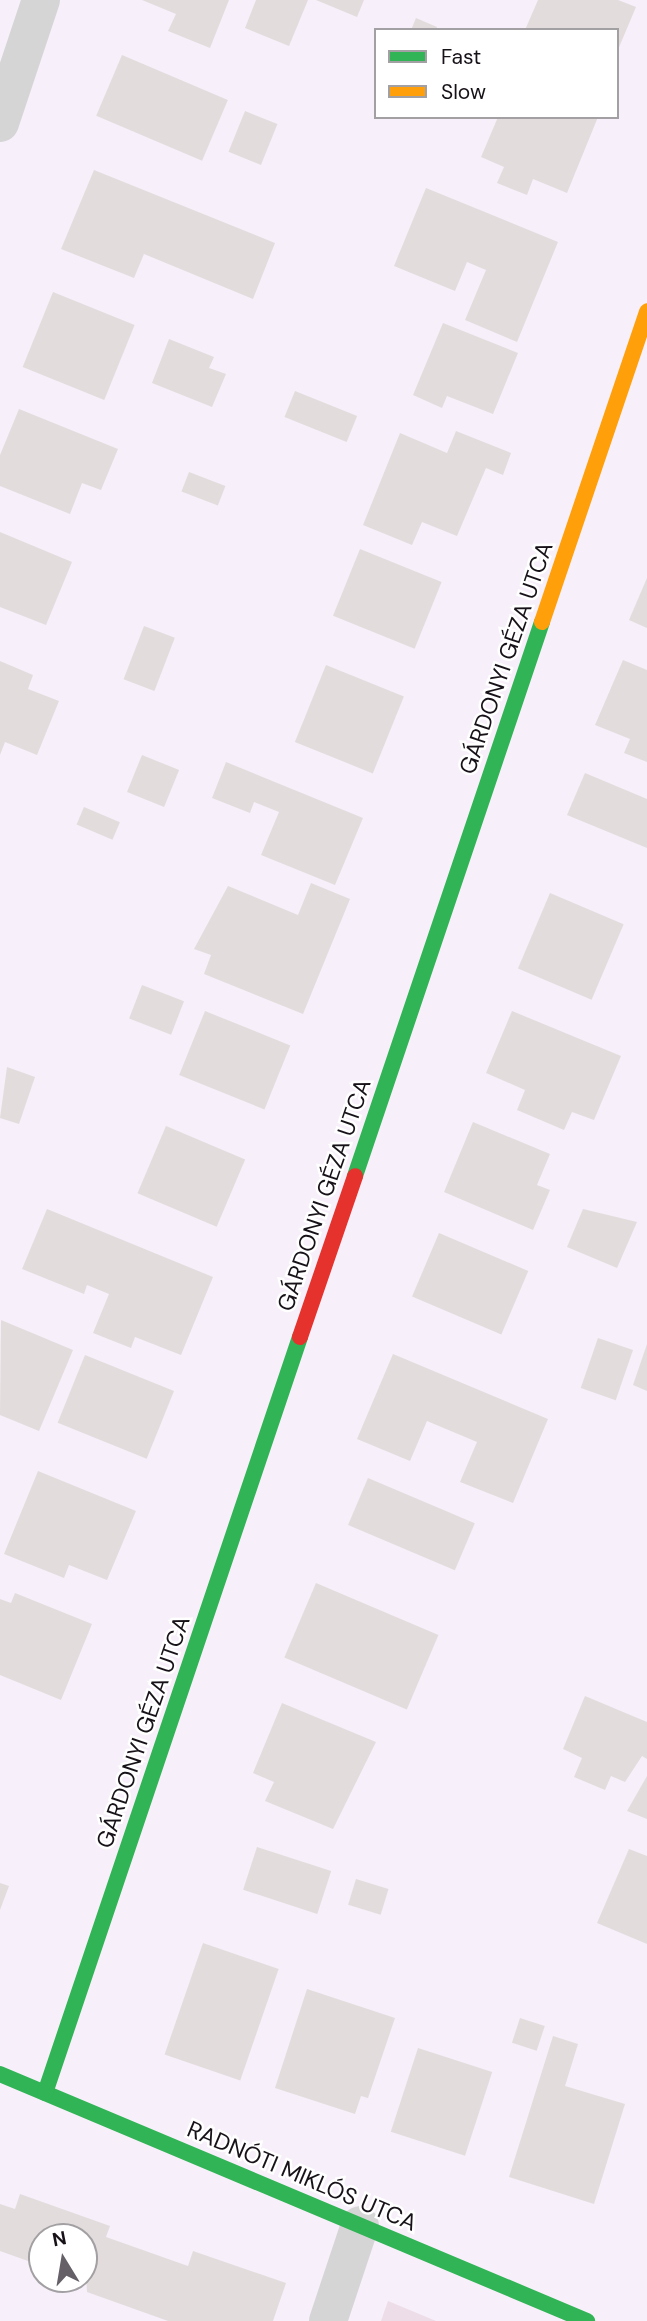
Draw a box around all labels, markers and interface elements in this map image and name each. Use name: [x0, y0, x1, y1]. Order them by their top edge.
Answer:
legend: [374, 28, 619, 119]
text: Fast: [441, 43, 481, 71]
text: Slow: [441, 78, 486, 106]
street label: GÁRDONYI GÉZA UTCA: [453, 538, 559, 778]
street label: GÁRDONYI GÉZA UTCA: [271, 1075, 377, 1315]
street label: GÁRDONYI GÉZA UTCA: [90, 1612, 196, 1852]
street label: RADNÓTI MIKLÓS UTCA: [183, 2115, 421, 2237]
north arrow: [28, 2223, 98, 2293]
text: N: [50, 2225, 68, 2252]

